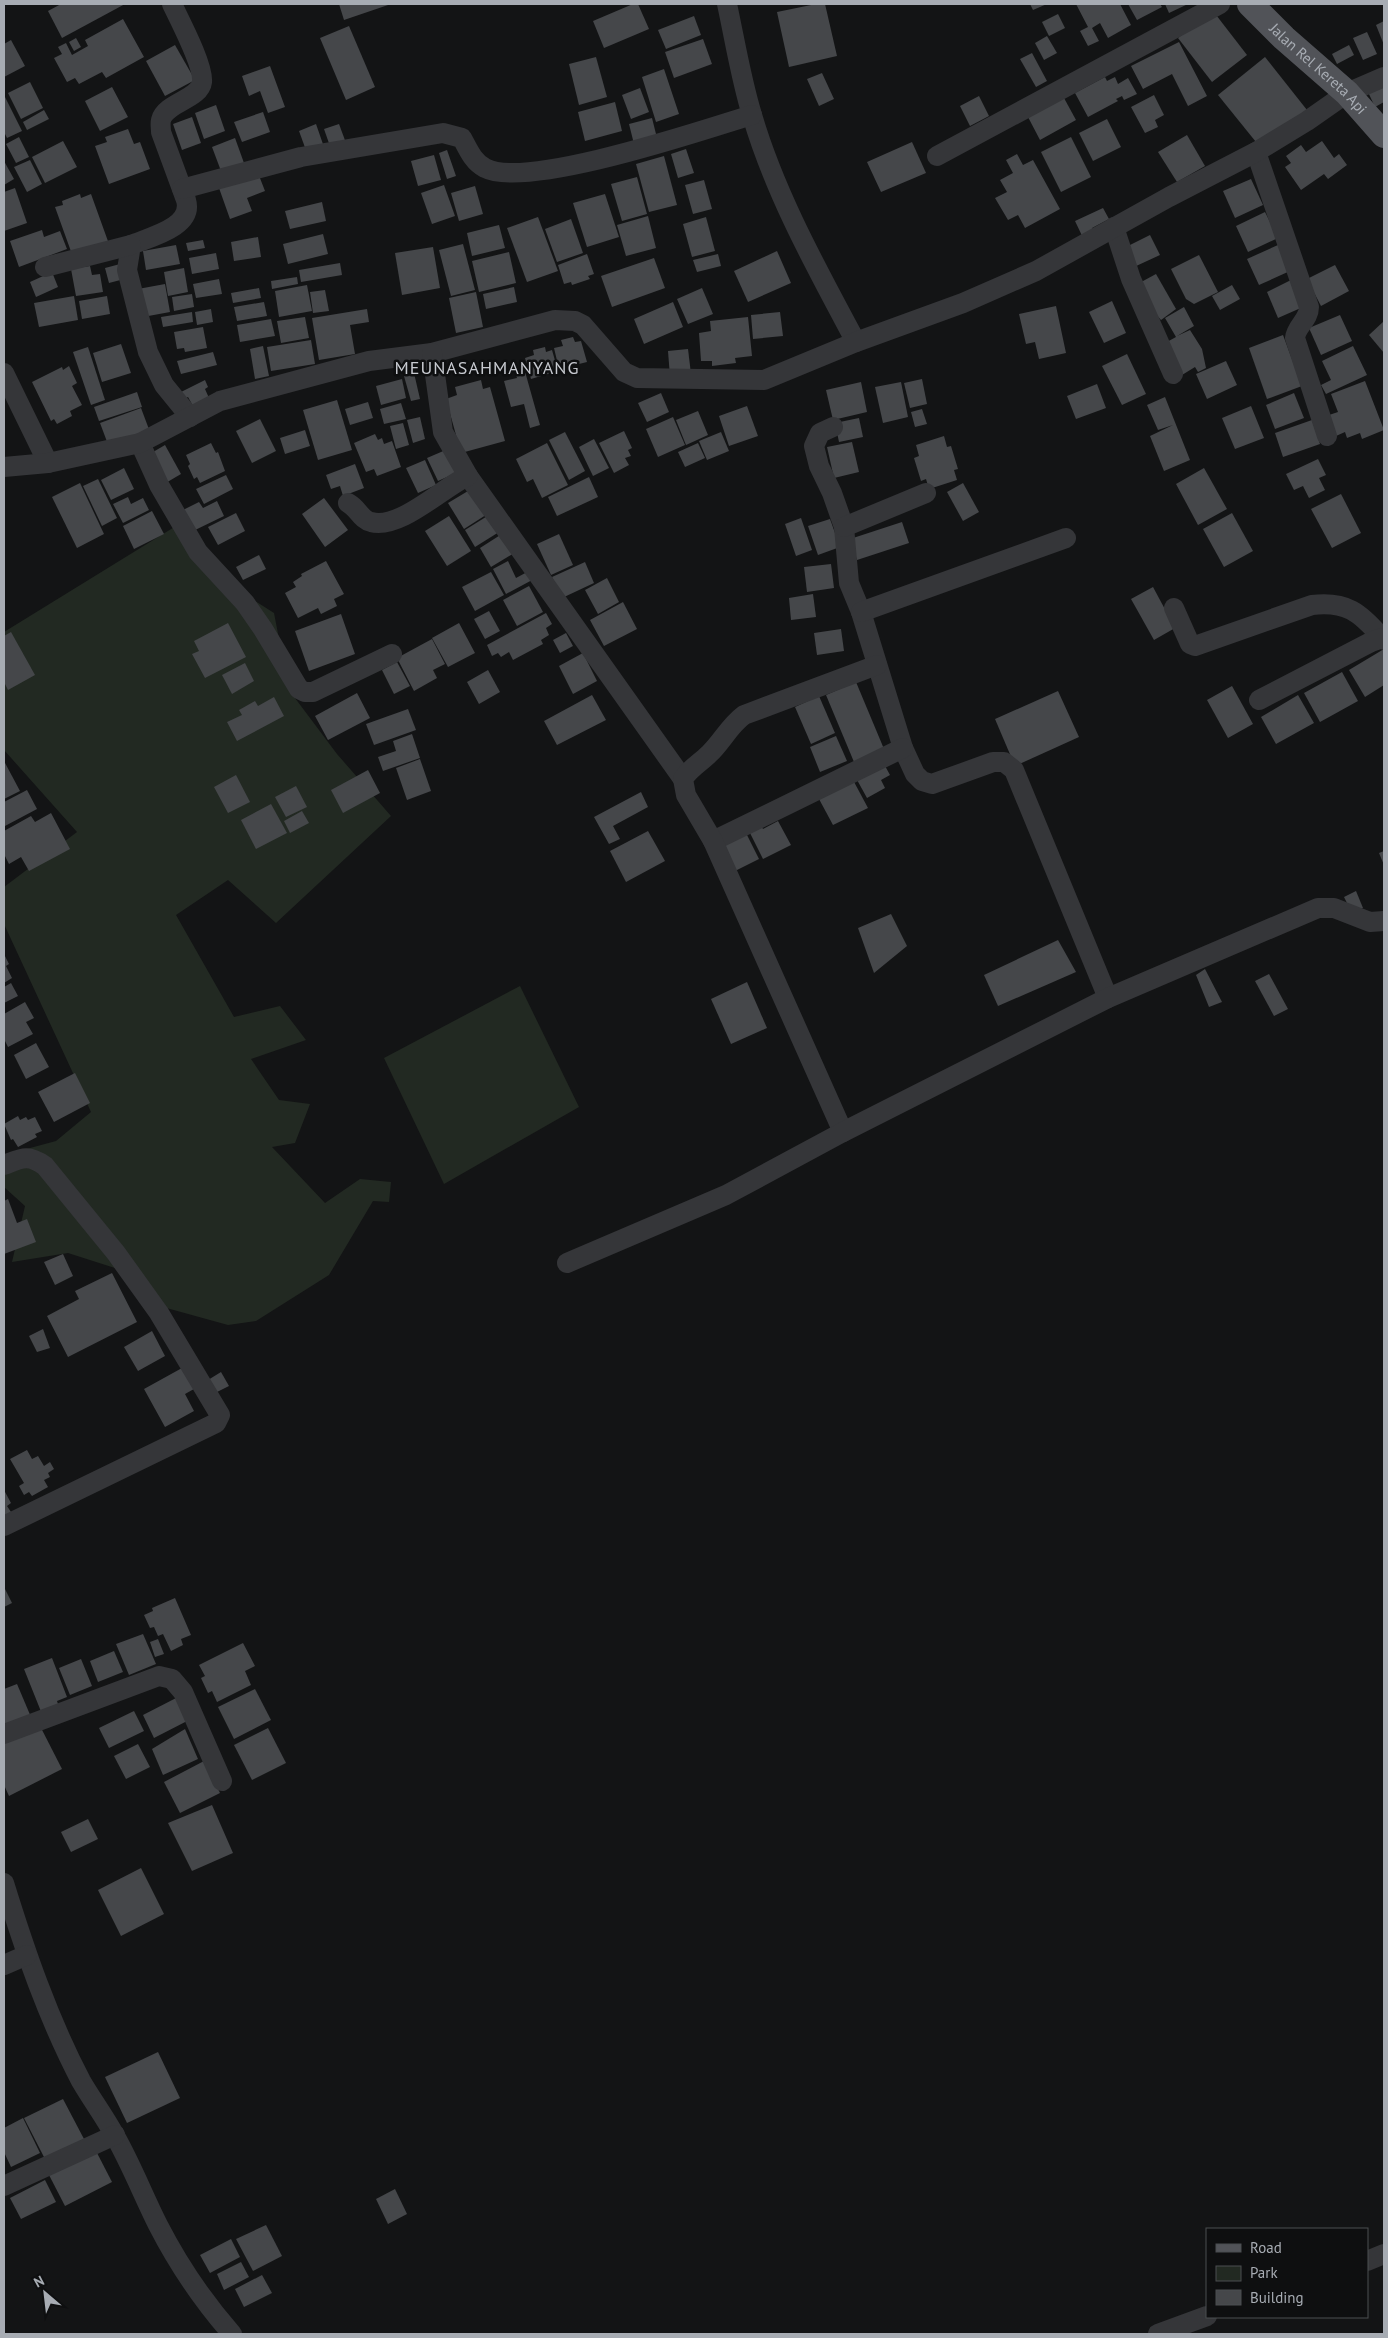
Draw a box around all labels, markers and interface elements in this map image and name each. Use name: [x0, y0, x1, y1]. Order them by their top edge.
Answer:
street label: Jalan Rel Kereta Api: [1265, 18, 1371, 118]
district label: MEUNASAHMANYANG: [395, 356, 579, 379]
legend: [1206, 2228, 1368, 2318]
text: Road: [1250, 2238, 1282, 2257]
text: Park: [1250, 2263, 1278, 2282]
north arrow: [20, 2268, 70, 2318]
text: N: [31, 2271, 47, 2292]
text: Building: [1250, 2288, 1304, 2307]

